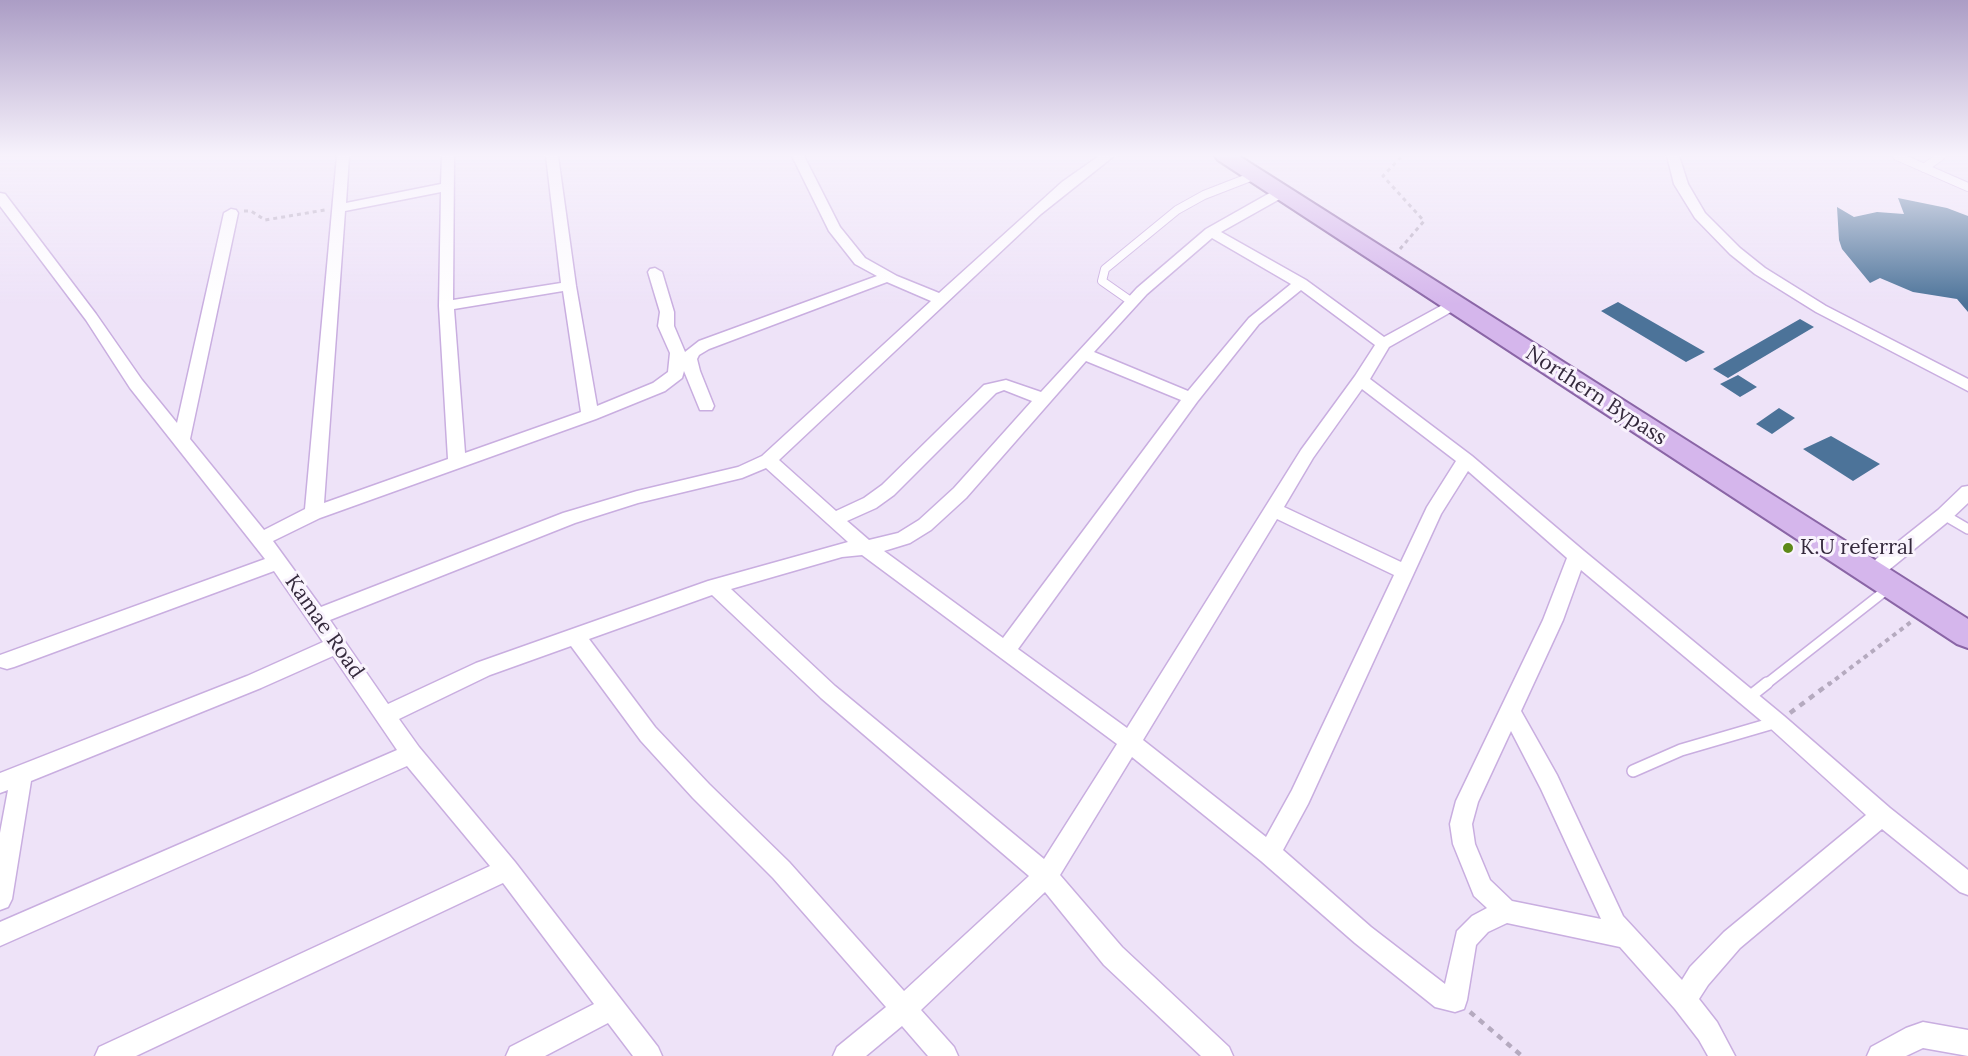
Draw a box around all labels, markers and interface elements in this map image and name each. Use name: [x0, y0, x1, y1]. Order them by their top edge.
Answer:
street label: Northern Bypass: [1521, 341, 1671, 451]
place label: K.U referral: [1800, 535, 1914, 561]
marker: K.U referral: [1781, 541, 1795, 555]
street label: Kamae Road: [279, 570, 369, 684]

